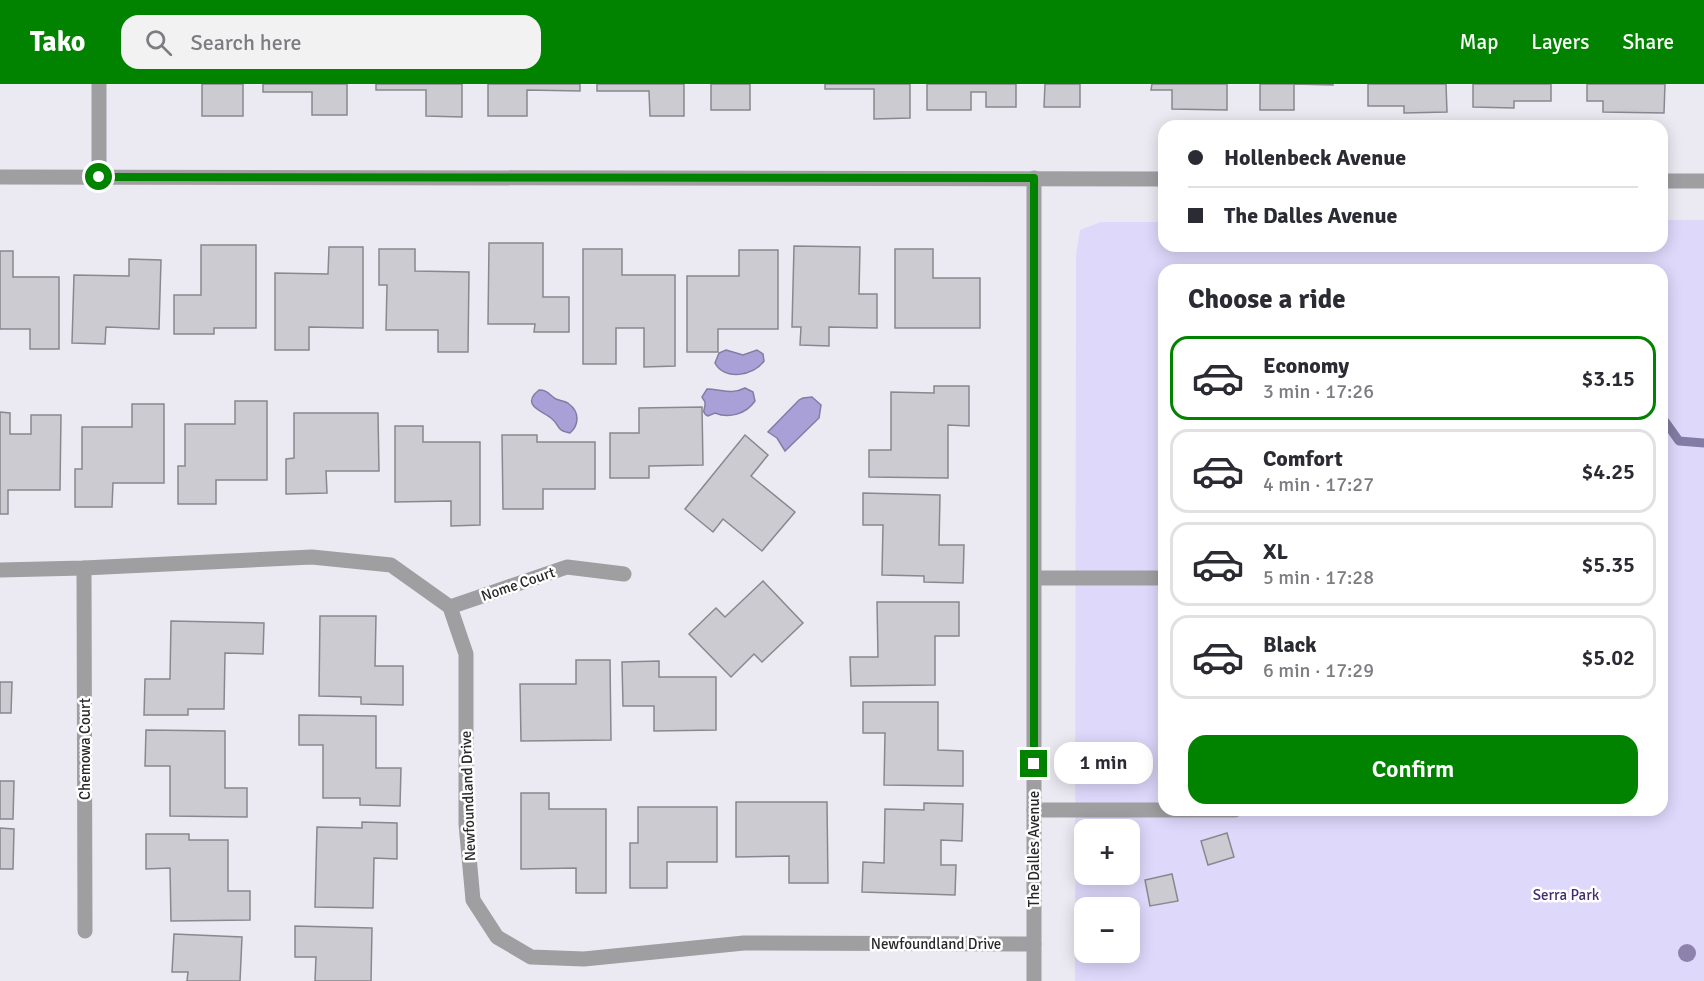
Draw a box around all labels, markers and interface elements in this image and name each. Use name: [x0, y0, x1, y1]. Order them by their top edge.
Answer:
search box: [121, 15, 541, 69]
text: Tako: [30, 25, 85, 59]
icon: search: [142, 26, 175, 59]
text: Search here: [190, 29, 301, 56]
text: Map: [1460, 29, 1498, 55]
text: Layers: [1531, 29, 1589, 55]
text: Share: [1622, 29, 1674, 55]
text: Hollenbeck Avenue: [1224, 144, 1406, 171]
route start: [85, 163, 112, 190]
text: The Dalles Avenue: [1224, 202, 1397, 229]
text: Choose a ride: [1188, 283, 1346, 316]
icon: car: [1191, 351, 1245, 405]
text: Economy: [1263, 352, 1349, 379]
text: $3.15: [1581, 365, 1635, 392]
text: 3 min · 17:26: [1263, 379, 1374, 404]
icon: car: [1191, 444, 1245, 498]
text: Comfort: [1263, 445, 1343, 472]
text: $4.25: [1581, 458, 1635, 485]
text: 4 min · 17:27: [1263, 472, 1374, 497]
icon: car: [1191, 537, 1245, 591]
text: XL: [1263, 538, 1288, 565]
text: $5.35: [1581, 551, 1635, 578]
street label: Nome Court: [479, 563, 557, 605]
text: 5 min · 17:28: [1263, 565, 1374, 590]
icon: car: [1191, 630, 1245, 684]
text: Black: [1263, 631, 1317, 658]
text: $5.02: [1581, 644, 1635, 671]
text: 6 min · 17:29: [1263, 658, 1374, 683]
street label: Chemowa Court: [76, 698, 94, 800]
street label: Newfoundland Drive: [457, 730, 479, 862]
button: Confirm: [1188, 735, 1638, 804]
callout: 1 min: [1055, 743, 1154, 785]
route end: [1020, 750, 1047, 777]
text: 1 min: [1080, 750, 1127, 775]
street label: The Dalles Avenue: [1025, 791, 1043, 907]
map controls: [1074, 819, 1140, 963]
button: +: [1074, 819, 1140, 885]
park label: Serra Park: [1533, 886, 1600, 904]
button: −: [1074, 897, 1140, 963]
street label: Newfoundland Drive: [871, 935, 1001, 953]

